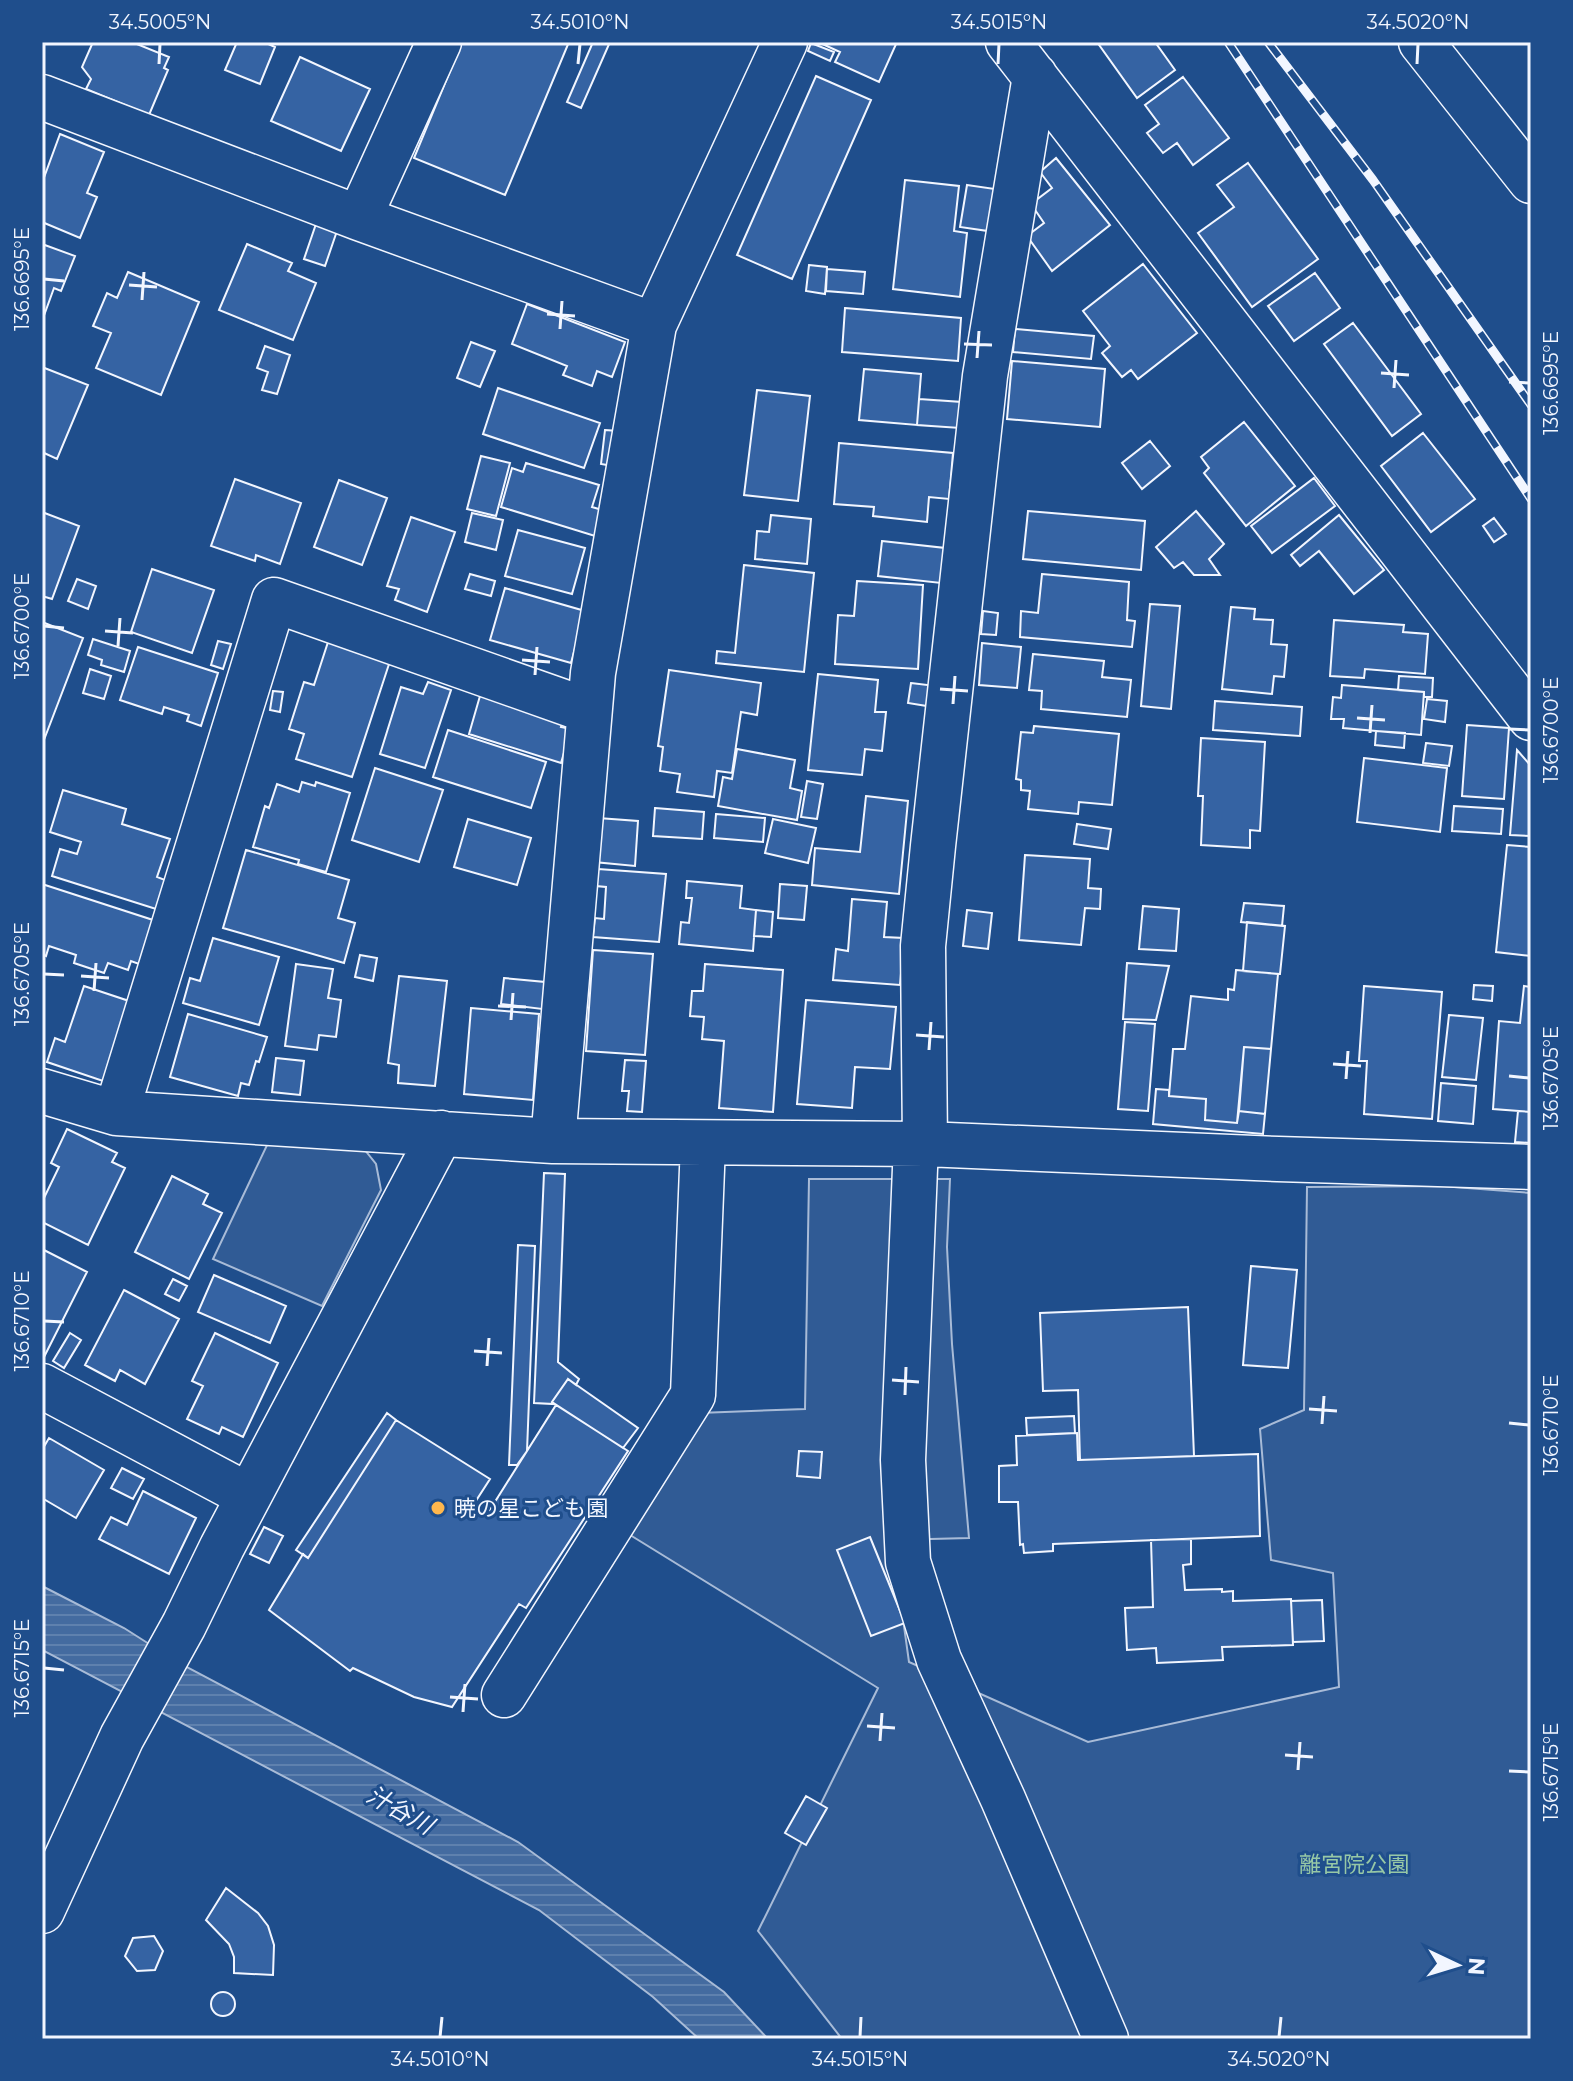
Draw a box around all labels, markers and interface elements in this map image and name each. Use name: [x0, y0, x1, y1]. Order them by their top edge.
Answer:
text: 34.5005°N: [109, 10, 211, 34]
text: 34.5010°N: [531, 10, 629, 34]
text: 34.5015°N: [951, 10, 1047, 34]
text: 34.5020°N: [1367, 10, 1469, 34]
text: 136.6695°E: [10, 227, 34, 331]
text: 136.6695°E: [1539, 331, 1563, 435]
text: 136.6700°E: [10, 573, 34, 679]
text: 136.6700°E: [1539, 677, 1563, 783]
text: 136.6705°E: [10, 922, 34, 1026]
text: 136.6705°E: [1539, 1026, 1563, 1130]
text: 136.6710°E: [10, 1270, 34, 1372]
text: 136.6710°E: [1539, 1374, 1563, 1476]
place label: 暁の星こども園: [454, 1495, 608, 1522]
marker: 暁の星こども園: [429, 1499, 447, 1517]
text: 136.6715°E: [10, 1619, 34, 1717]
text: 136.6715°E: [1539, 1723, 1563, 1821]
water label: 汁谷川: [361, 1780, 441, 1842]
park label: 離宮院公園: [1299, 1851, 1409, 1878]
north arrow: [1417, 1925, 1497, 2005]
text: N: [1462, 1957, 1491, 1976]
text: 34.5010°N: [391, 2047, 489, 2071]
text: 34.5015°N: [812, 2047, 908, 2071]
text: 34.5020°N: [1228, 2047, 1330, 2071]

